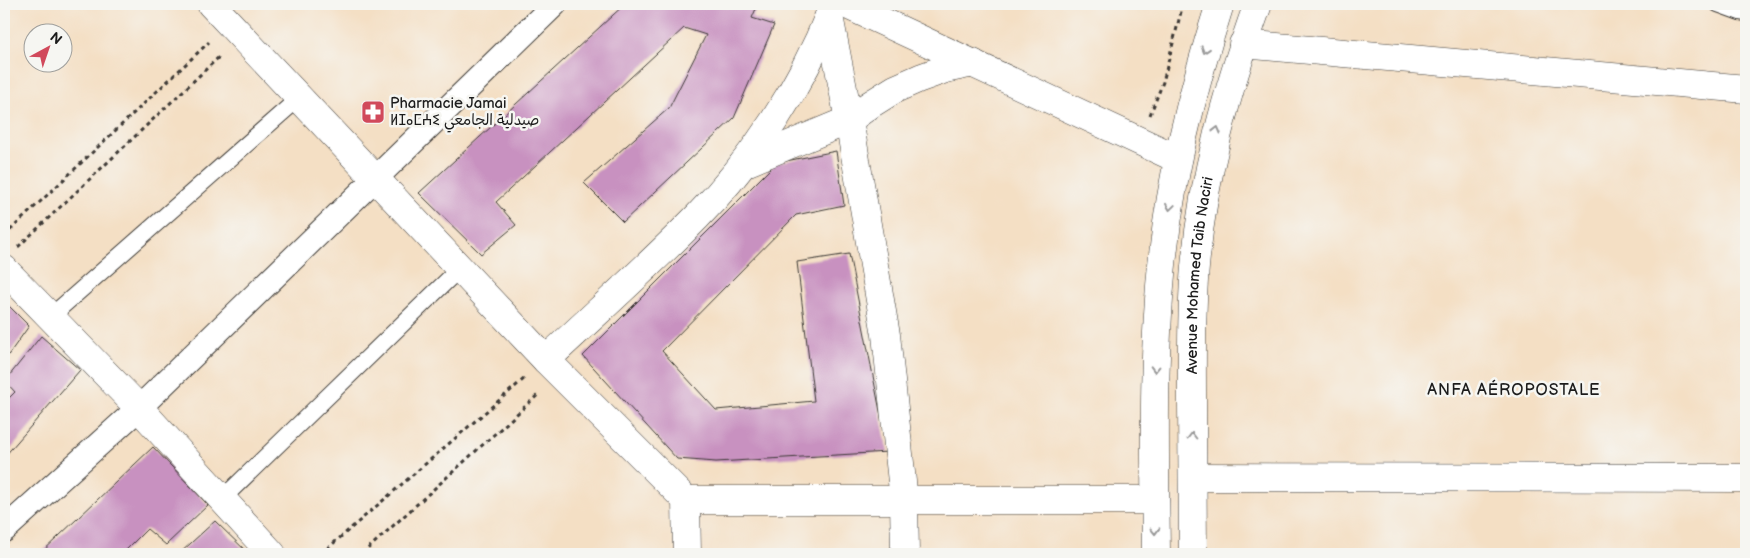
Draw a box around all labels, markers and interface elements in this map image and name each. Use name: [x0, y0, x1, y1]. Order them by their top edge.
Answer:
north arrow: [22, 22, 72, 72]
text: N: [47, 29, 66, 48]
one-way arrow: [1201, 46, 1211, 54]
place label: Pharmacie Jamai ⵍⵊⴰⵎⵄⵉ صيدلية الجامعي: [390, 94, 539, 133]
pharmacy icon: Pharmacie Jamai ⵍⵊⴰⵎⵄⵉ صيدلية الجامعي: [360, 99, 386, 125]
one-way arrow: [1212, 127, 1222, 135]
street label: Avenue Mohamed Taib Naciri: [1182, 175, 1217, 374]
one-way arrow: [1165, 203, 1175, 211]
one-way arrow: [1150, 366, 1160, 373]
district label: ANFA AÉROPOSTALE: [1427, 379, 1601, 400]
one-way arrow: [1187, 431, 1197, 439]
one-way arrow: [1150, 528, 1161, 536]

